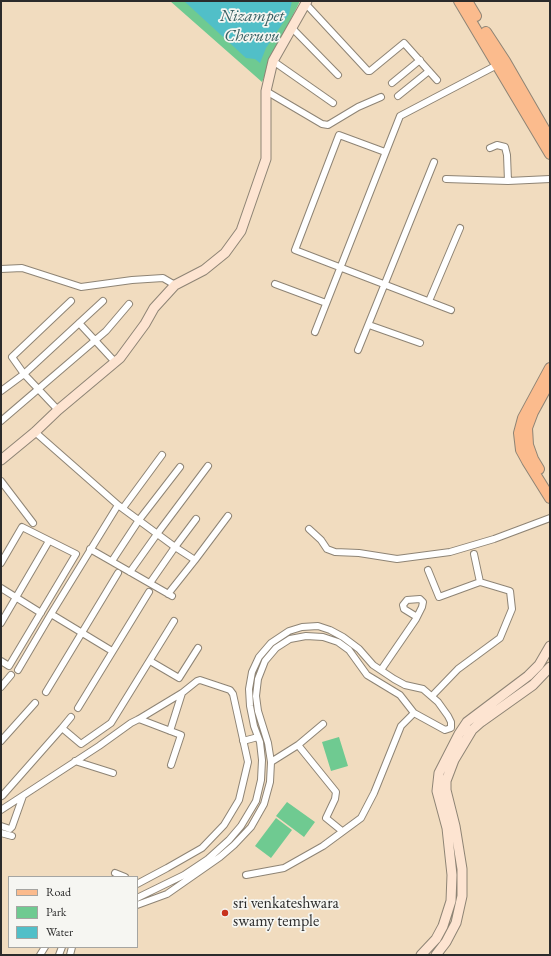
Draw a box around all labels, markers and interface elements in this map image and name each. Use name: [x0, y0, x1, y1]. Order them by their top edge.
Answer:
water label: Nizampet Cheruvu: [220, 6, 284, 46]
legend: [8, 876, 138, 948]
text: Road: [46, 884, 71, 900]
place label: sri venkateshwara swamy temple: [233, 894, 339, 932]
text: Park: [46, 904, 66, 920]
marker: sri venkateshwara swamy temple: [220, 908, 230, 918]
text: Water: [46, 924, 73, 940]

